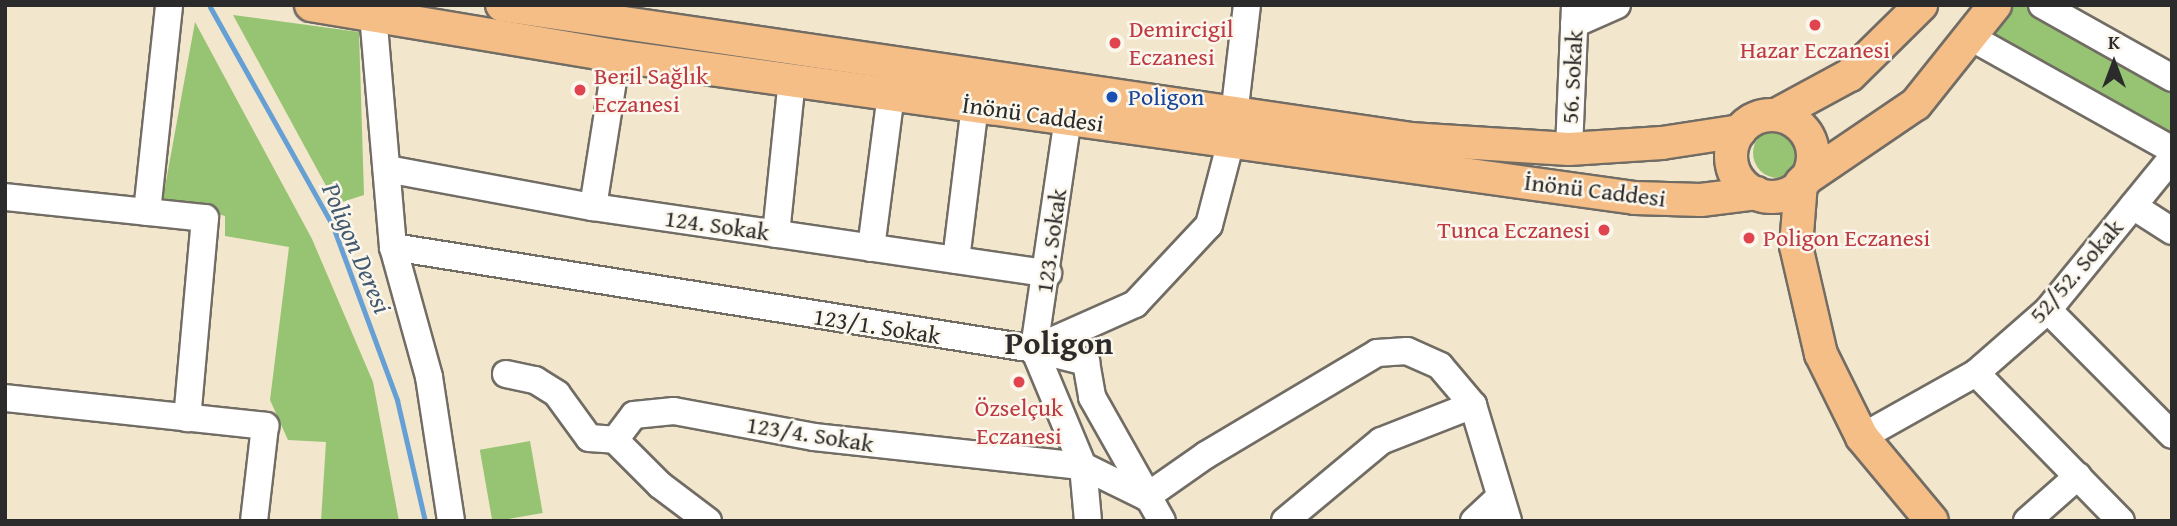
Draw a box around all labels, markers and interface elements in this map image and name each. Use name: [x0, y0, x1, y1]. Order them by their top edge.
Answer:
place label: Demircigil Eczanesi: [1129, 15, 1234, 71]
marker: Hazar Eczanesi: [1807, 17, 1823, 33]
north arrow: [2079, 28, 2149, 98]
text: K: [2108, 28, 2120, 56]
street label: 56. Sokak: [1555, 29, 1589, 125]
marker: Demircigil Eczanesi: [1107, 35, 1123, 51]
place label: Hazar Eczanesi: [1740, 36, 1890, 64]
place label: Beril Sağlık Eczanesi: [594, 62, 708, 118]
marker: Beril Sağlık Eczanesi: [572, 82, 588, 98]
place label: Poligon: [1128, 83, 1204, 111]
marker: Poligon: [1102, 87, 1122, 107]
street label: İnönü Caddesi: [960, 90, 1106, 138]
street label: İnönü Caddesi: [1523, 167, 1667, 213]
water label: Poligon Deresi: [316, 178, 398, 318]
street label: 123. Sokak: [1029, 187, 1073, 295]
street label: 124. Sokak: [663, 203, 771, 247]
street label: 52/52. Sokak: [2023, 213, 2129, 329]
place label: Tunca Eczanesi: [1437, 216, 1590, 244]
marker: Tunca Eczanesi: [1596, 222, 1612, 238]
place label: Poligon Eczanesi: [1763, 224, 1930, 252]
marker: Poligon Eczanesi: [1741, 230, 1757, 246]
street label: 123/1. Sokak: [811, 302, 943, 350]
district label: Poligon: [1005, 324, 1113, 362]
marker: Özselçuk Eczanesi: [1011, 374, 1027, 390]
place label: Özselçuk Eczanesi: [975, 394, 1063, 450]
street label: 123/4. Sokak: [744, 410, 876, 458]

